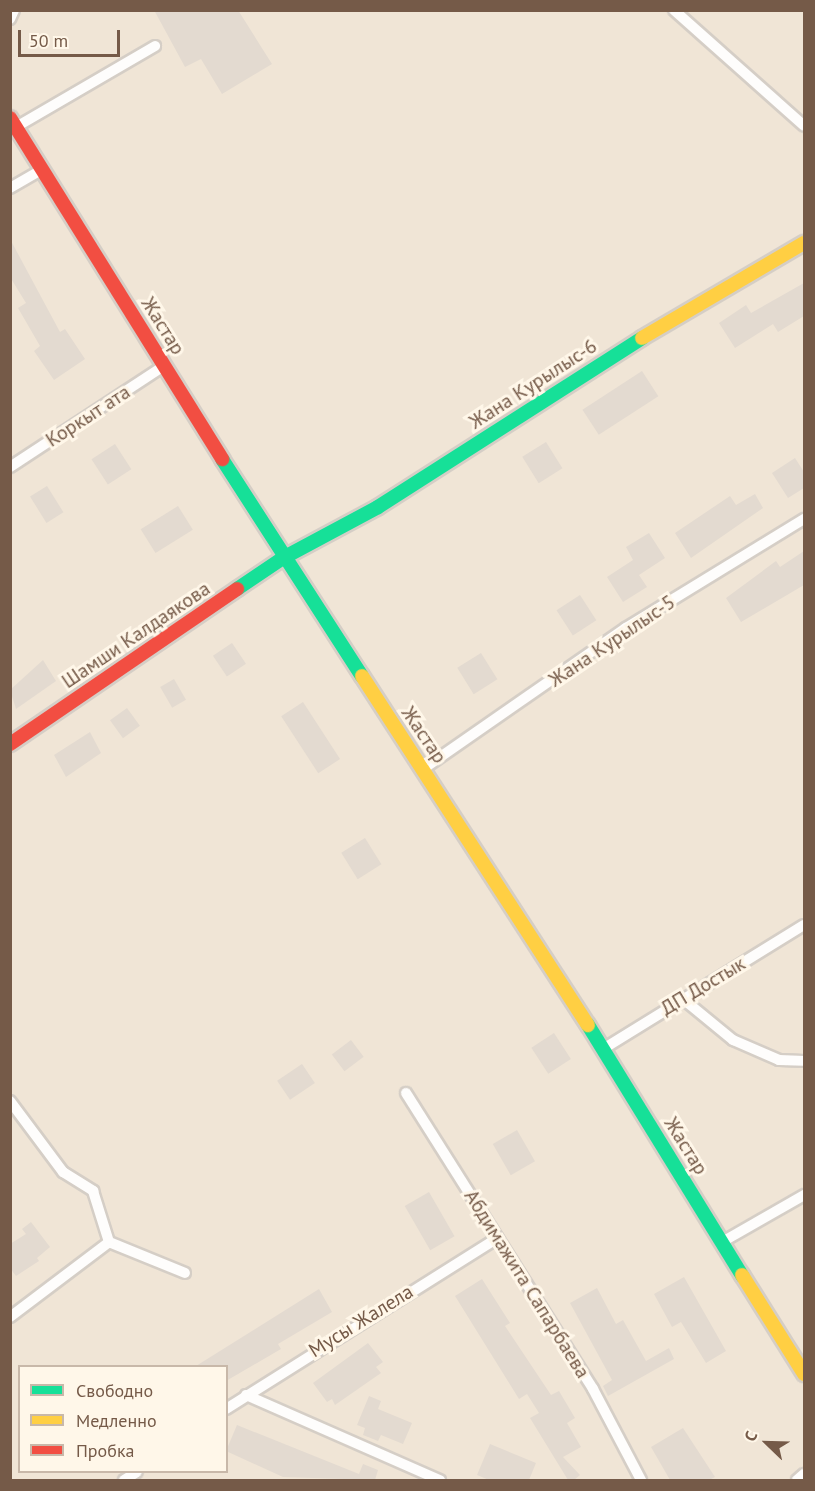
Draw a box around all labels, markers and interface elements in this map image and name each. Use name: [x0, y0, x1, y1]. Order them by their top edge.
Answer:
scale bar: [21, 18, 123, 56]
text: 50 m: [29, 29, 68, 52]
street label: Жастар: [136, 293, 190, 359]
street label: Жана Курылыс-6: [465, 334, 601, 434]
street label: Коркыт ата: [41, 380, 135, 452]
street label: Шамши Калдаякова: [57, 576, 215, 694]
street label: Жана Курылыс-5: [544, 590, 680, 692]
street label: Жастар: [396, 702, 452, 768]
street label: ДП Достык: [656, 951, 750, 1021]
street label: Жастар: [659, 1113, 713, 1179]
street label: Абдимажита Сапарбаева: [459, 1185, 595, 1383]
street label: Мусы Жалела: [304, 1279, 418, 1363]
legend: [18, 1365, 228, 1473]
text: Свободно: [76, 1379, 153, 1402]
text: Медленно: [76, 1409, 157, 1432]
north arrow: [737, 1413, 797, 1473]
text: С: [739, 1428, 761, 1444]
text: Пробка: [76, 1439, 134, 1462]

